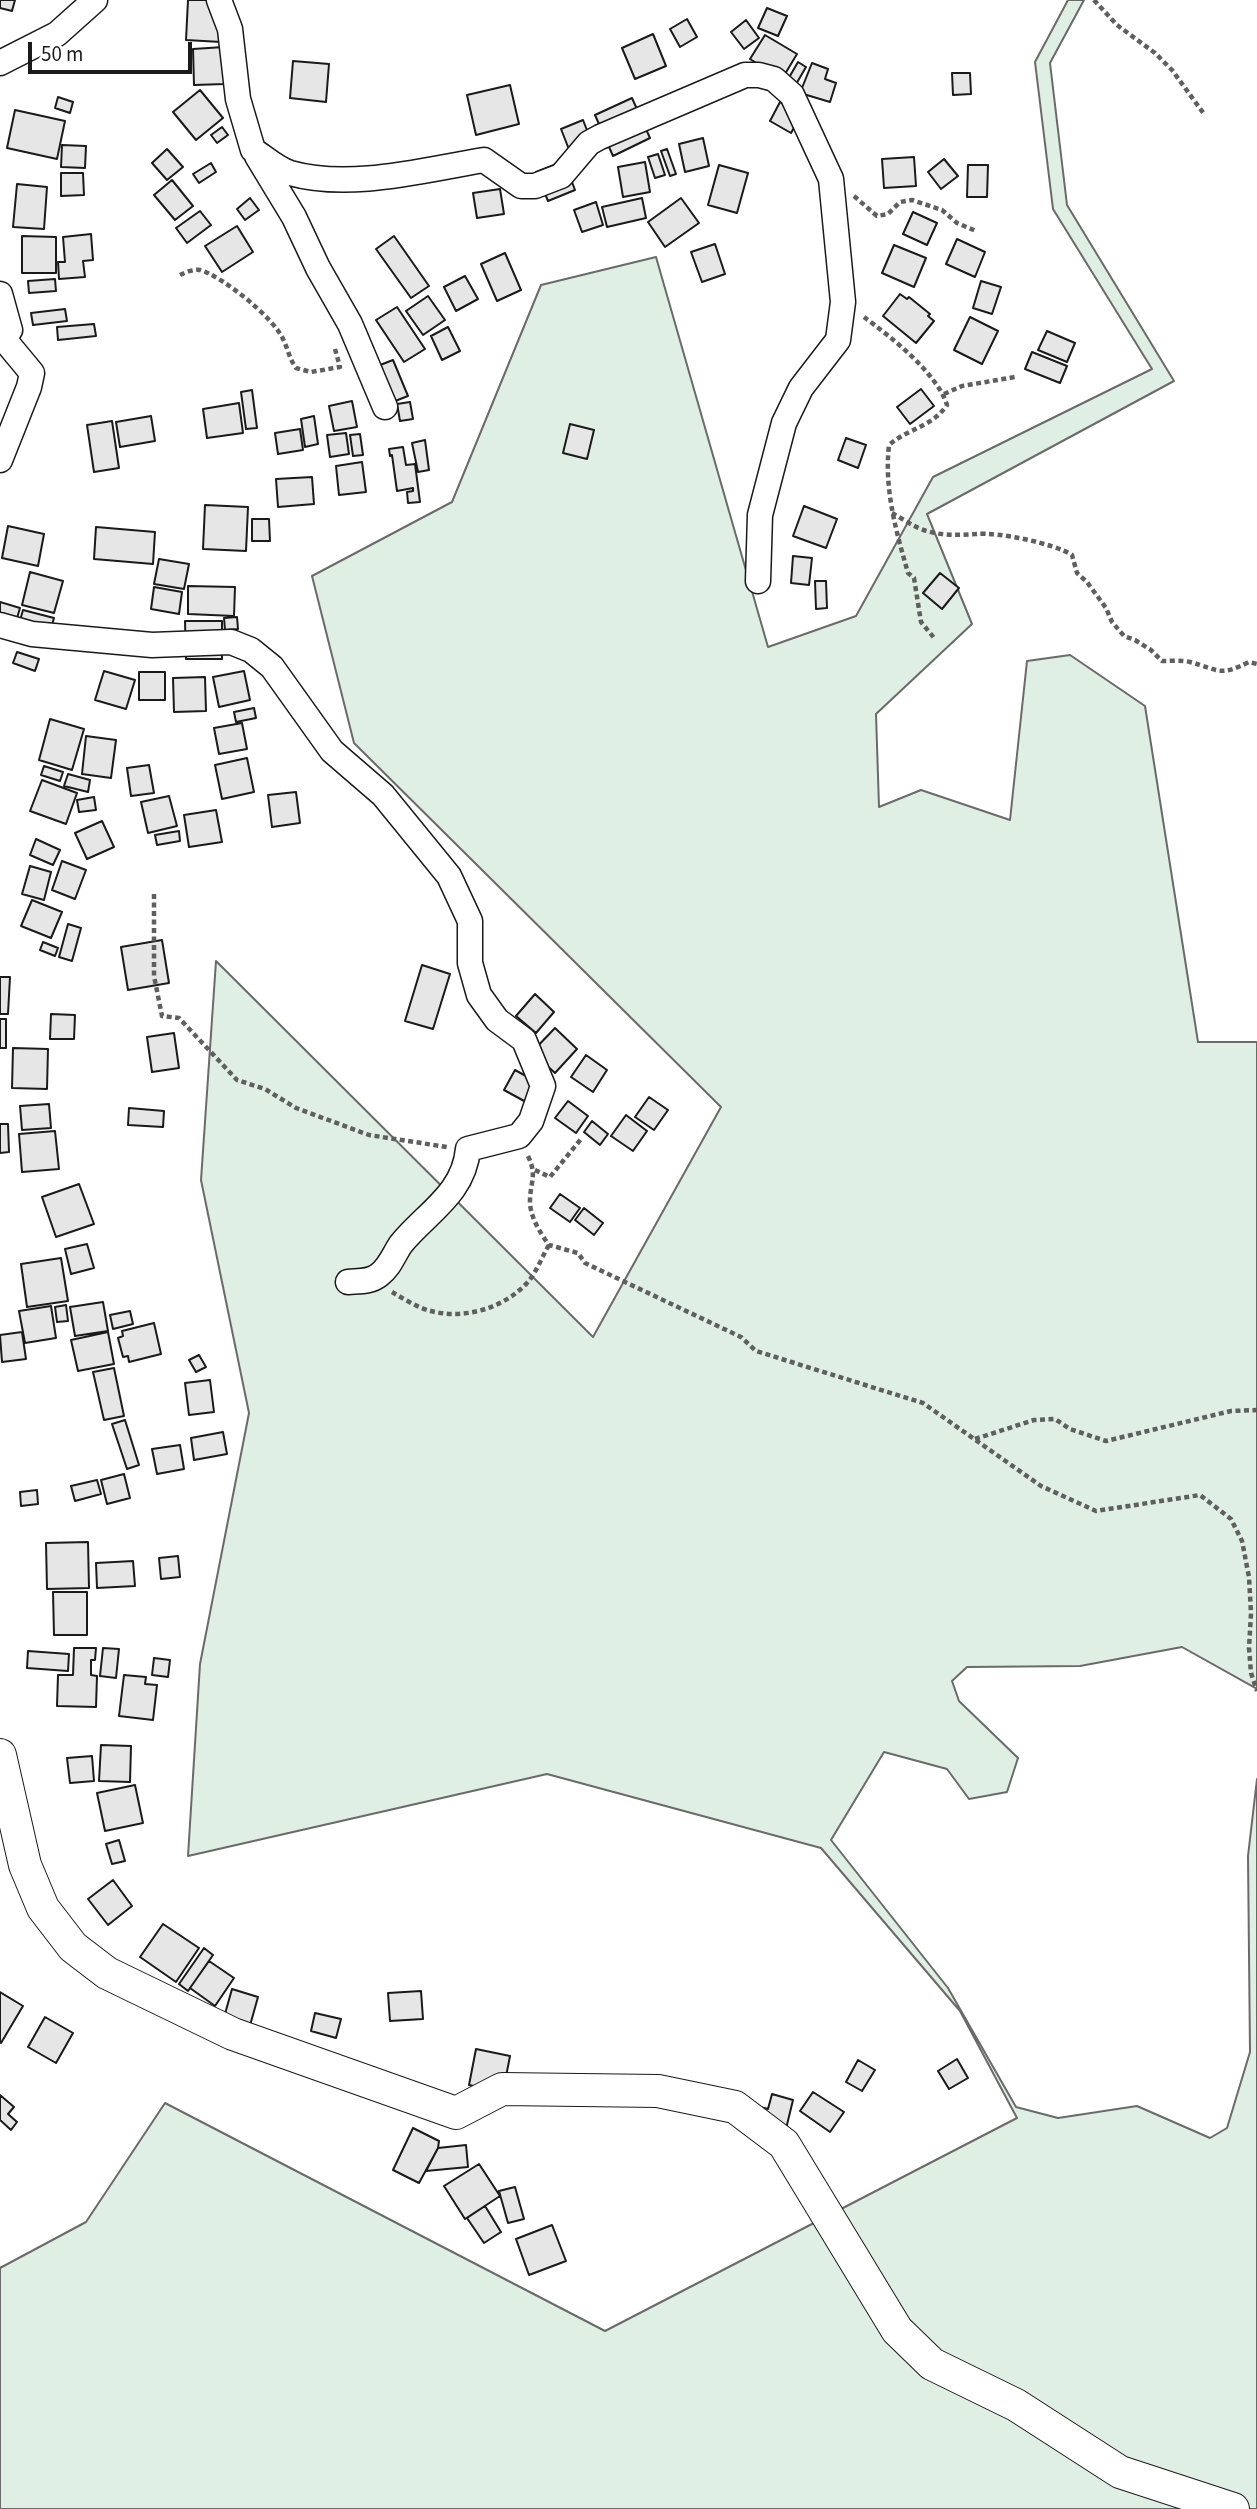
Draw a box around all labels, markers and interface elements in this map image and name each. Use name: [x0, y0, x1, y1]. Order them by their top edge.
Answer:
scale bar: [32, 28, 196, 72]
text: 50 m: [41, 39, 83, 69]

